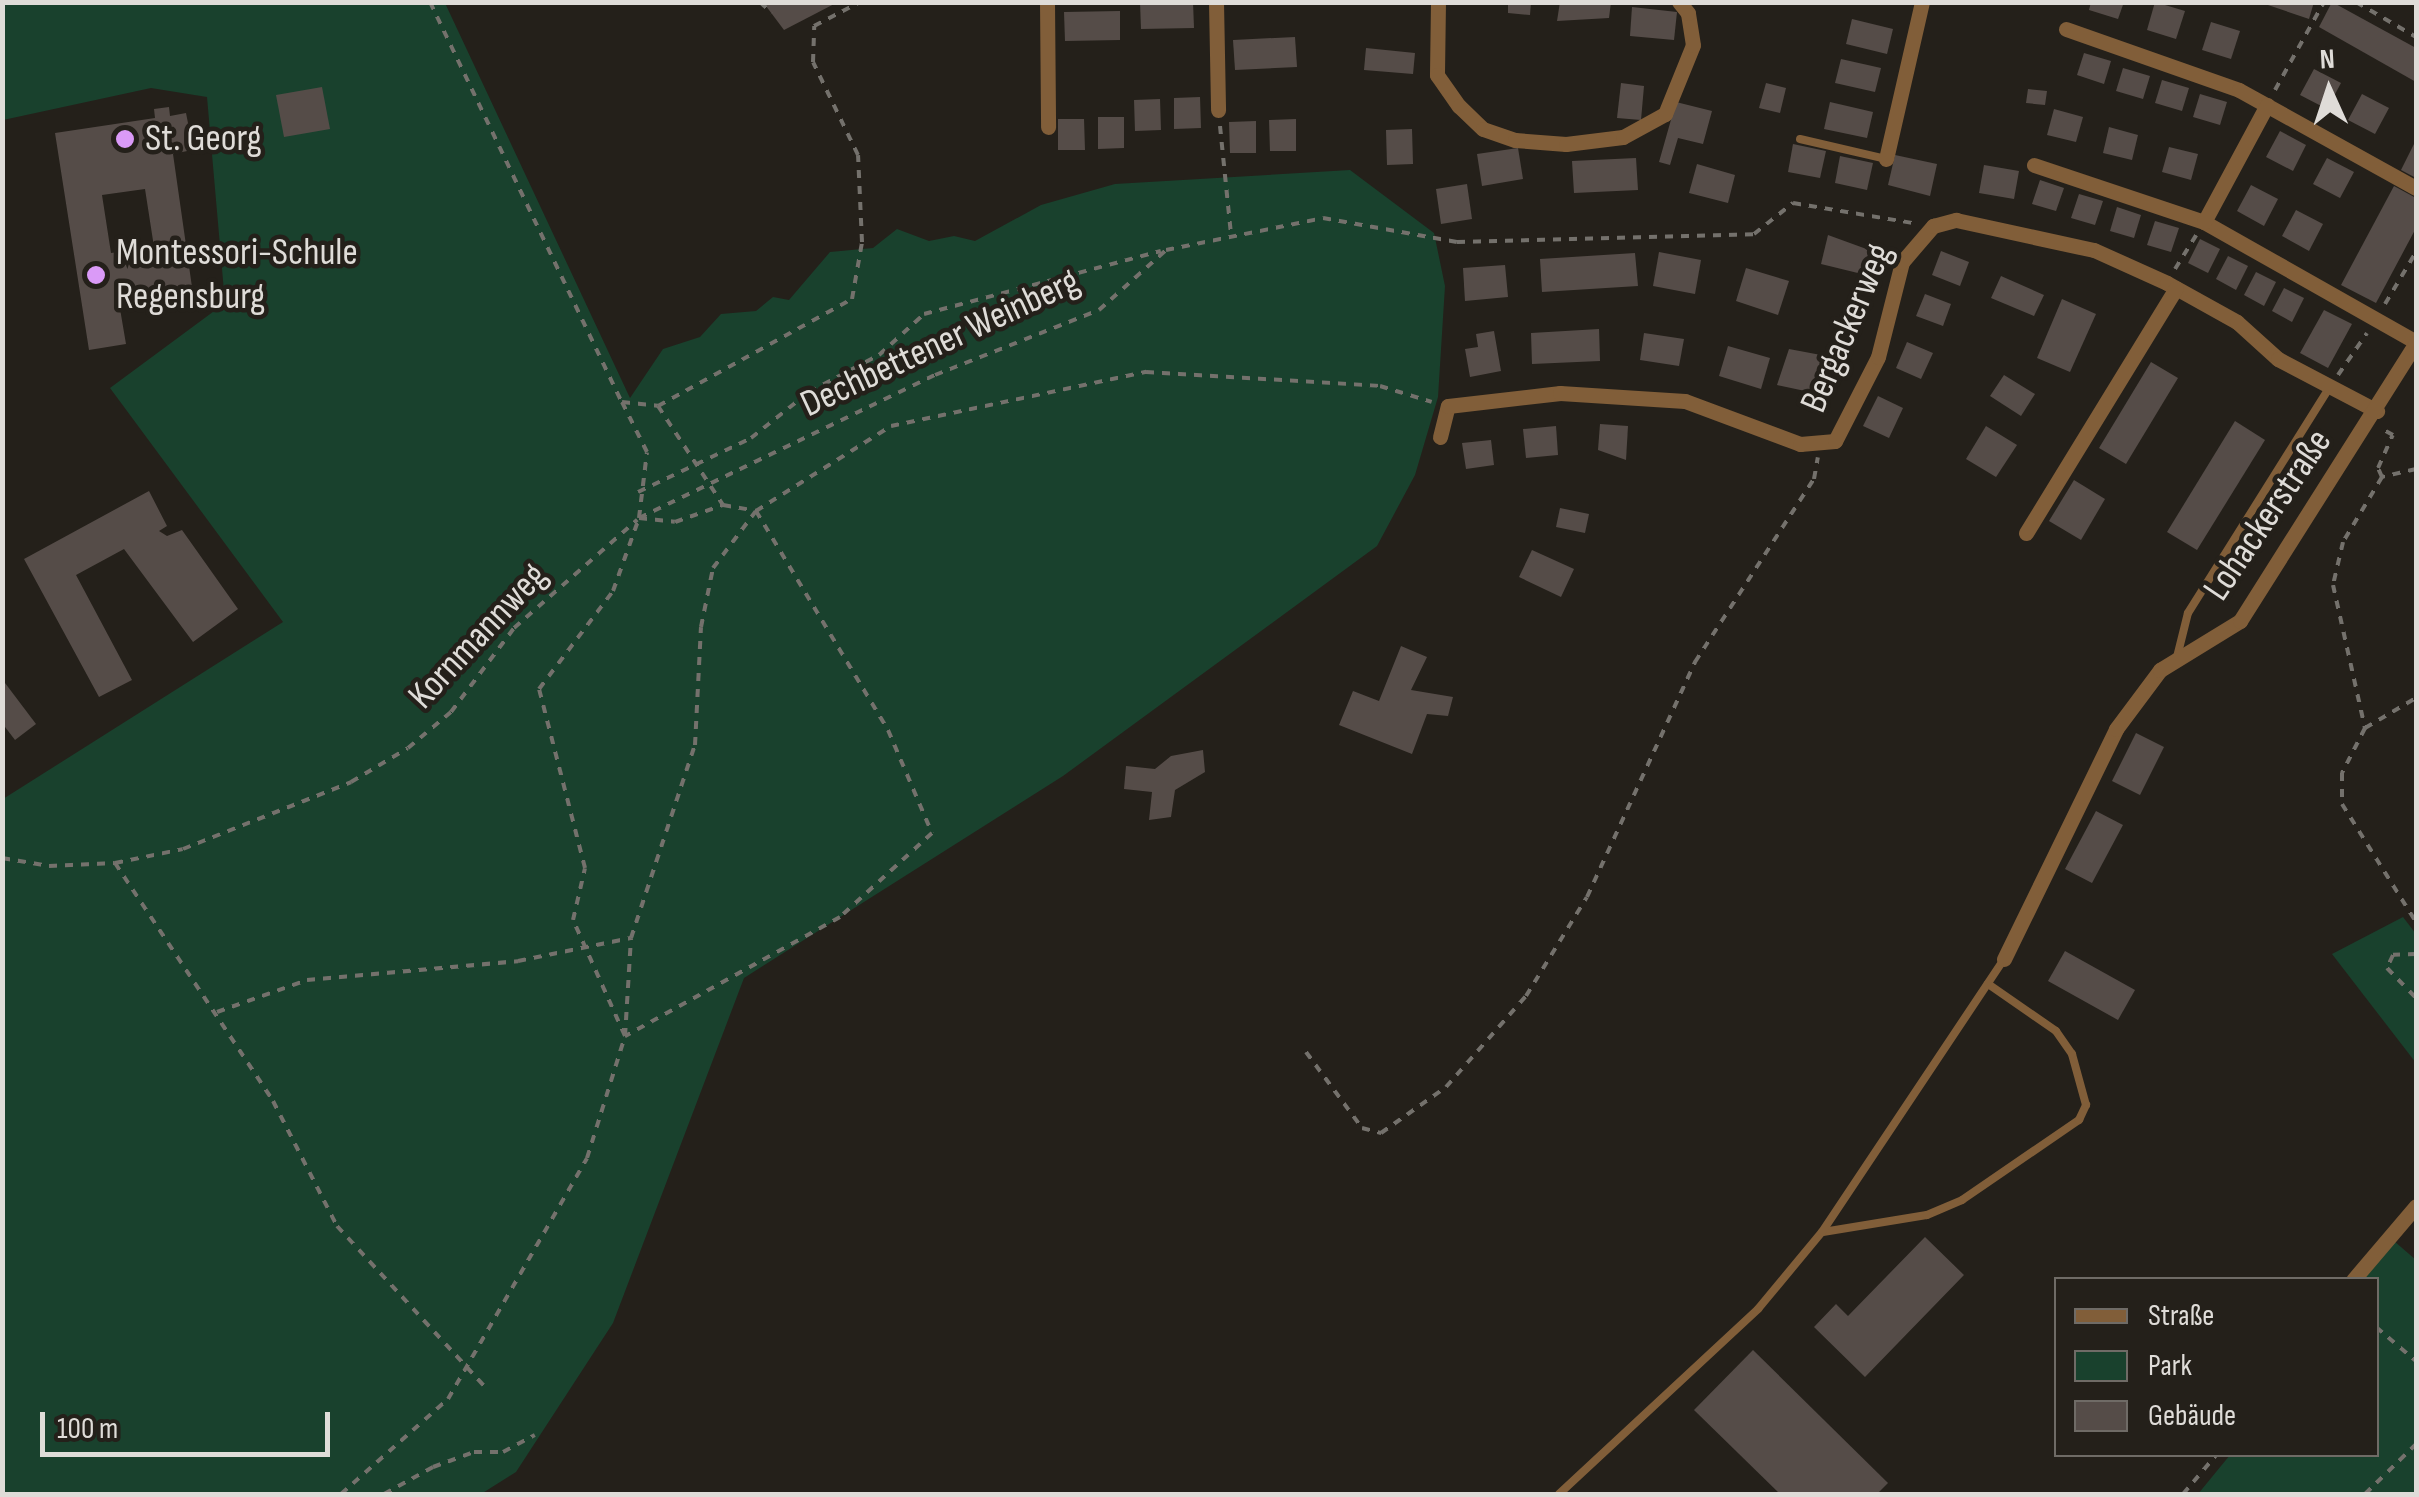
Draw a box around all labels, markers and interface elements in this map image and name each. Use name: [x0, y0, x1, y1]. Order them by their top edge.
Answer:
north arrow: [2279, 40, 2379, 140]
text: N: [2319, 43, 2336, 76]
place label: St. Georg: [145, 116, 262, 162]
marker: St. Georg: [114, 128, 136, 150]
place label: Montessori-Schule Regensburg: [116, 230, 358, 320]
street label: Bergackerweg: [1791, 237, 1903, 419]
street label: Dechbettener Weinberg: [794, 259, 1086, 427]
marker: Montessori-Schule Regensburg: [85, 264, 107, 286]
street label: Lohackerstraße: [2194, 421, 2342, 609]
street label: Kornmannweg: [399, 554, 557, 718]
legend: [2054, 1277, 2379, 1457]
text: Straße: [2148, 1298, 2214, 1334]
text: Park: [2148, 1348, 2192, 1384]
scale bar: [45, 1392, 335, 1454]
text: Gebäude: [2148, 1398, 2236, 1434]
text: 100 m: [57, 1411, 118, 1447]

